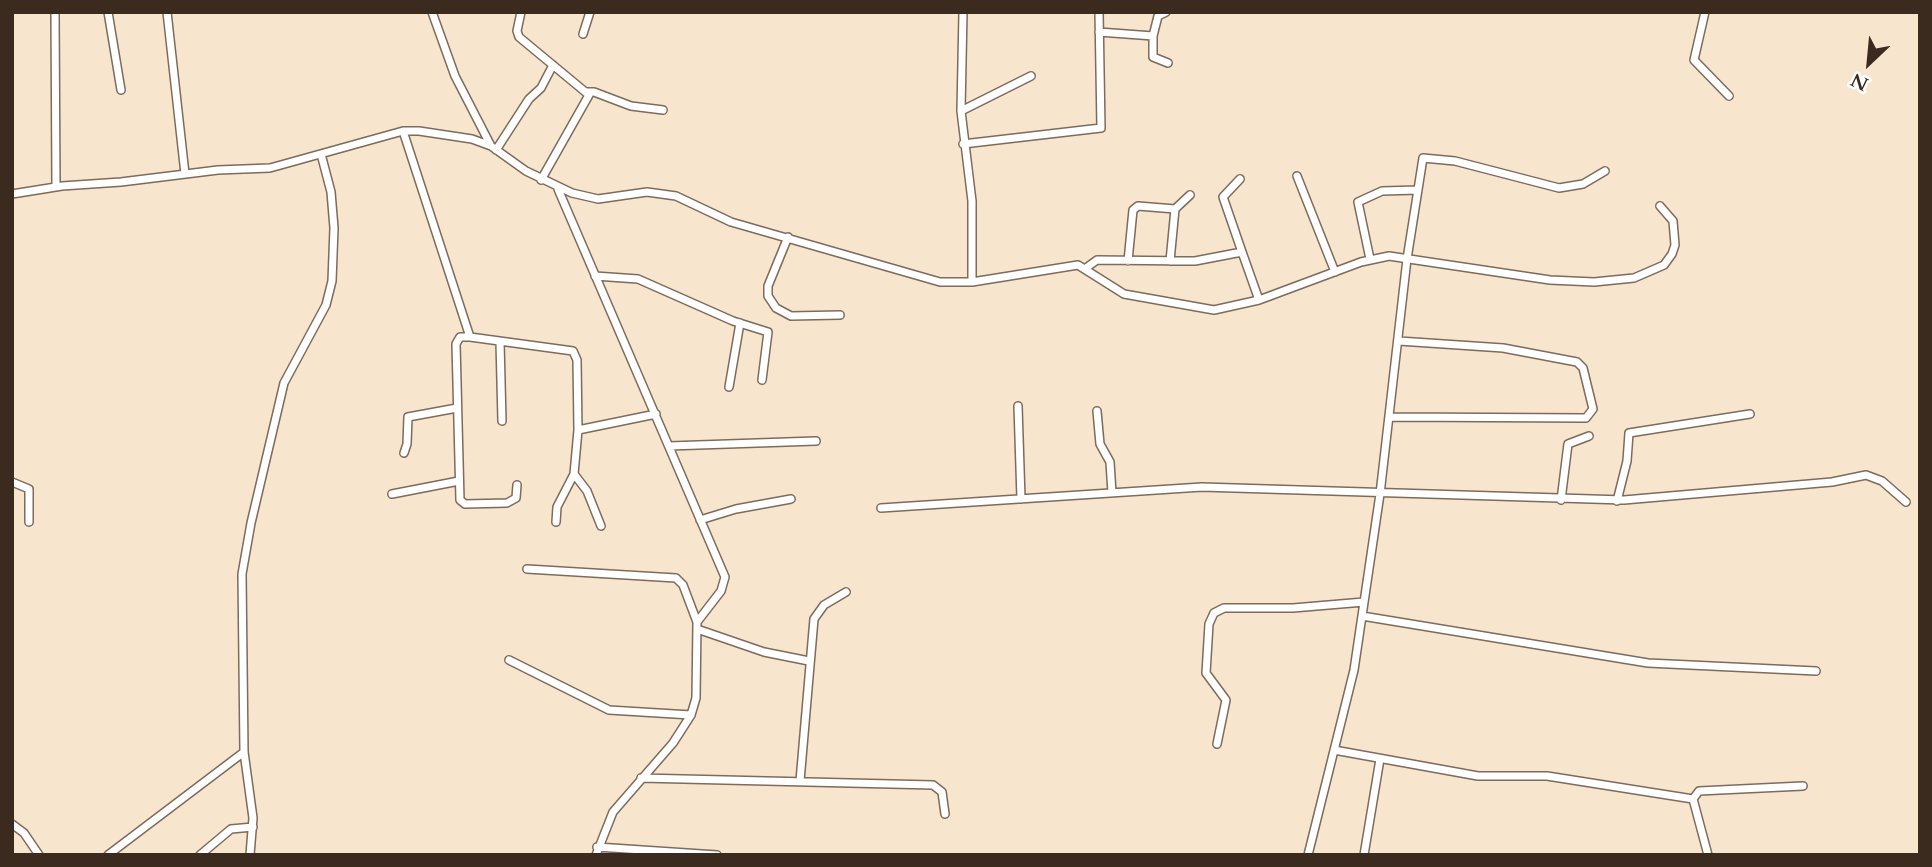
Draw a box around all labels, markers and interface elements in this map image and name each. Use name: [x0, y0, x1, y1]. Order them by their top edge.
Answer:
north arrow: [1834, 28, 1904, 98]
text: N: [1847, 67, 1873, 97]

